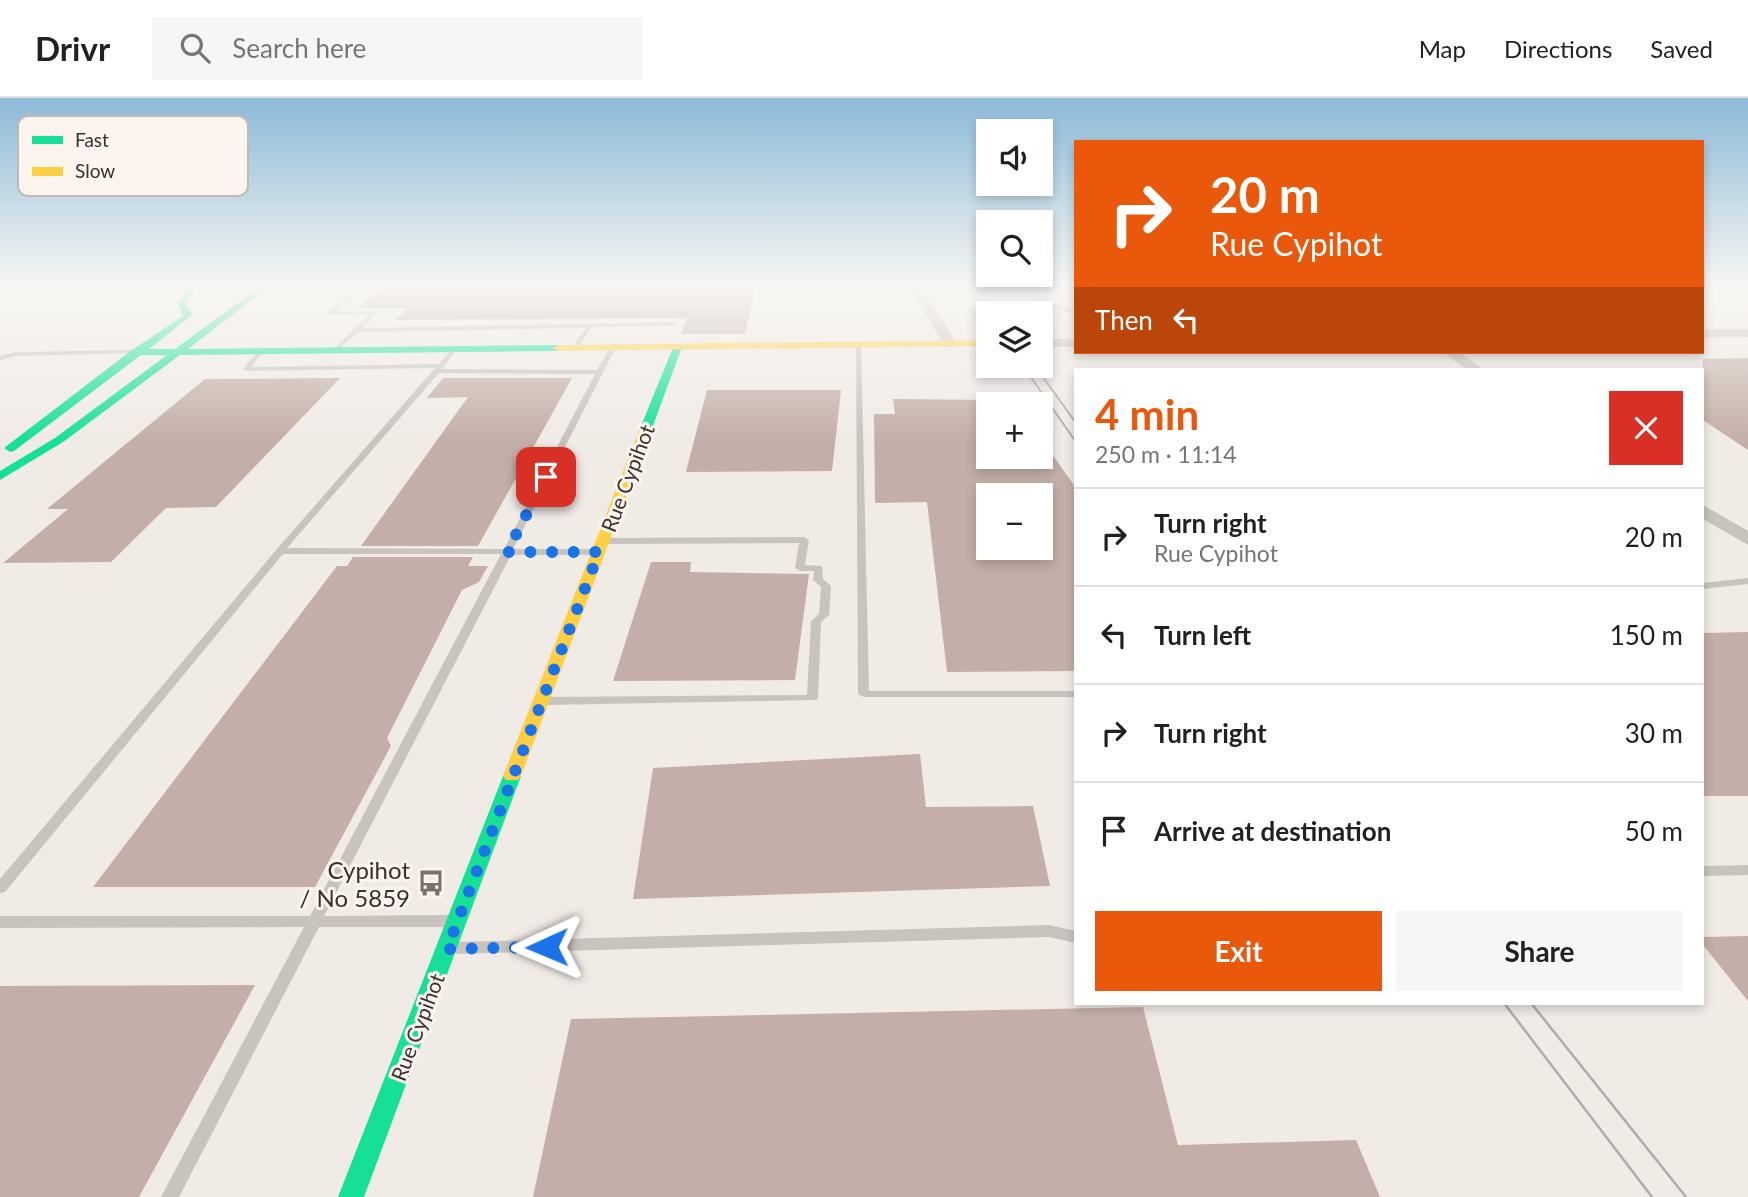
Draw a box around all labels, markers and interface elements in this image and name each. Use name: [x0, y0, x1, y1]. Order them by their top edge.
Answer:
search box: [152, 17, 642, 80]
text: Drivr: [35, 28, 110, 68]
icon: search: [176, 29, 214, 67]
text: Search here: [232, 32, 366, 64]
text: Map: [1419, 34, 1466, 63]
text: Directions: [1504, 34, 1612, 63]
text: Saved: [1650, 34, 1713, 63]
legend: [18, 116, 248, 196]
map controls: [976, 119, 1053, 560]
button: sound: [976, 119, 1053, 196]
text: Fast: [75, 128, 109, 151]
text: Slow: [75, 159, 115, 182]
text: 20 m: [1210, 165, 1320, 223]
icon: right: [1095, 168, 1186, 259]
button: search: [976, 210, 1053, 287]
text: Rue Cypihot: [1210, 224, 1382, 263]
button: layers: [976, 301, 1053, 378]
icon: left: [1167, 301, 1205, 339]
text: Then: [1095, 304, 1153, 336]
text: 4 min: [1095, 389, 1199, 439]
button: close: [1609, 391, 1683, 465]
button: +: [976, 392, 1053, 469]
street label: Rue Cypihot: [595, 420, 659, 535]
text: 250 m · 11:14: [1095, 440, 1237, 468]
pin: [516, 447, 576, 507]
icon: arrive: [527, 458, 565, 496]
button: −: [976, 483, 1053, 560]
text: Turn right: [1154, 507, 1267, 539]
icon: right: [1095, 518, 1133, 556]
text: 20 m: [1625, 521, 1683, 553]
text: Rue Cypihot: [1154, 539, 1278, 567]
icon: left: [1095, 616, 1133, 654]
text: Turn left: [1154, 619, 1251, 651]
text: 150 m: [1610, 619, 1683, 651]
icon: right: [1095, 714, 1133, 752]
text: Turn right: [1154, 717, 1267, 749]
text: 30 m: [1625, 717, 1683, 749]
icon: arrive: [1095, 812, 1133, 850]
text: Arrive at destination: [1154, 815, 1391, 847]
text: 50 m: [1625, 815, 1683, 847]
place label: Cypihot / No 5859: [300, 855, 410, 912]
bus stop icon: Cypihot / No 5859: [416, 868, 446, 898]
position arrow: [510, 910, 584, 984]
button: Exit: [1095, 911, 1382, 991]
button: Share: [1396, 911, 1683, 991]
street label: Rue Cypihot: [385, 969, 449, 1084]

